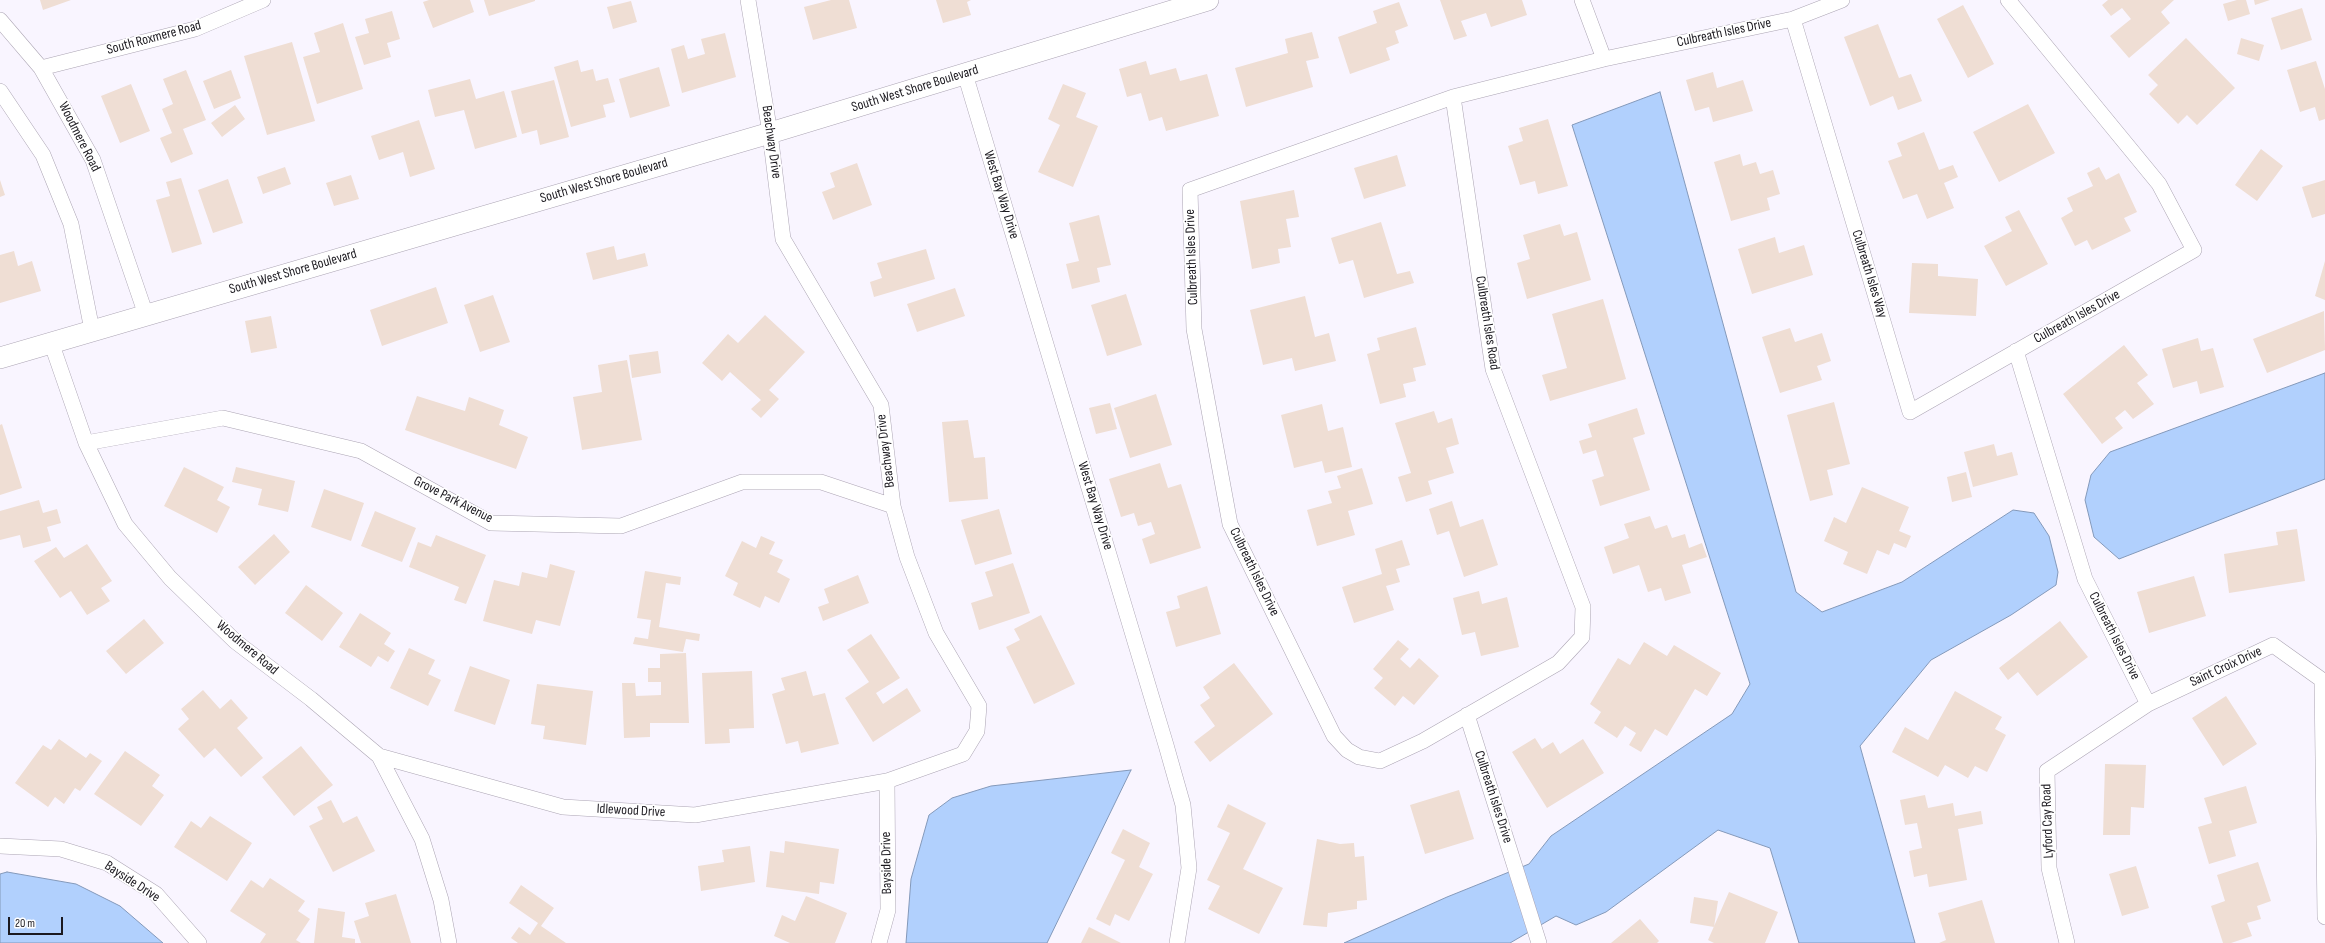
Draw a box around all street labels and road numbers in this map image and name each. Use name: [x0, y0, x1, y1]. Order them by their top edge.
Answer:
street label: Culbreath Isles Drive: [1675, 15, 1773, 51]
street label: South Roxmere Road: [105, 17, 203, 59]
street label: South West Shore Boulevard: [849, 62, 981, 116]
street label: Woodmere Road: [54, 99, 104, 175]
street label: Beachway Drive: [758, 104, 784, 180]
street label: West Bay Way Drive: [980, 149, 1022, 241]
street label: South West Shore Boulevard: [538, 155, 670, 207]
street label: Culbreath Isles Drive: [1182, 209, 1202, 305]
street label: Culbreath Isles Way: [1848, 228, 1890, 320]
street label: South West Shore Boulevard: [227, 246, 359, 298]
street label: Culbreath Isles Road: [1471, 275, 1503, 371]
street label: Culbreath Isles Drive: [2031, 286, 2123, 348]
street label: Beachway Drive: [873, 413, 899, 489]
street label: West Bay Way Drive: [1074, 460, 1116, 552]
street label: Grove Park Avenue: [411, 473, 495, 527]
street label: Culbreath Isles Drive: [1225, 525, 1283, 619]
street label: Culbreath Isles Drive: [2085, 589, 2143, 683]
street label: Woodmere Road: [213, 617, 281, 679]
street label: Saint Croix Drive: [2187, 643, 2265, 691]
street label: Culbreath Isles Drive: [1470, 749, 1516, 845]
street label: Lyford Cay Road: [2038, 783, 2058, 859]
street label: Idlewood Drive: [596, 801, 666, 821]
street label: Bayside Drive: [878, 831, 896, 895]
street label: Bayside Drive: [101, 858, 163, 906]

